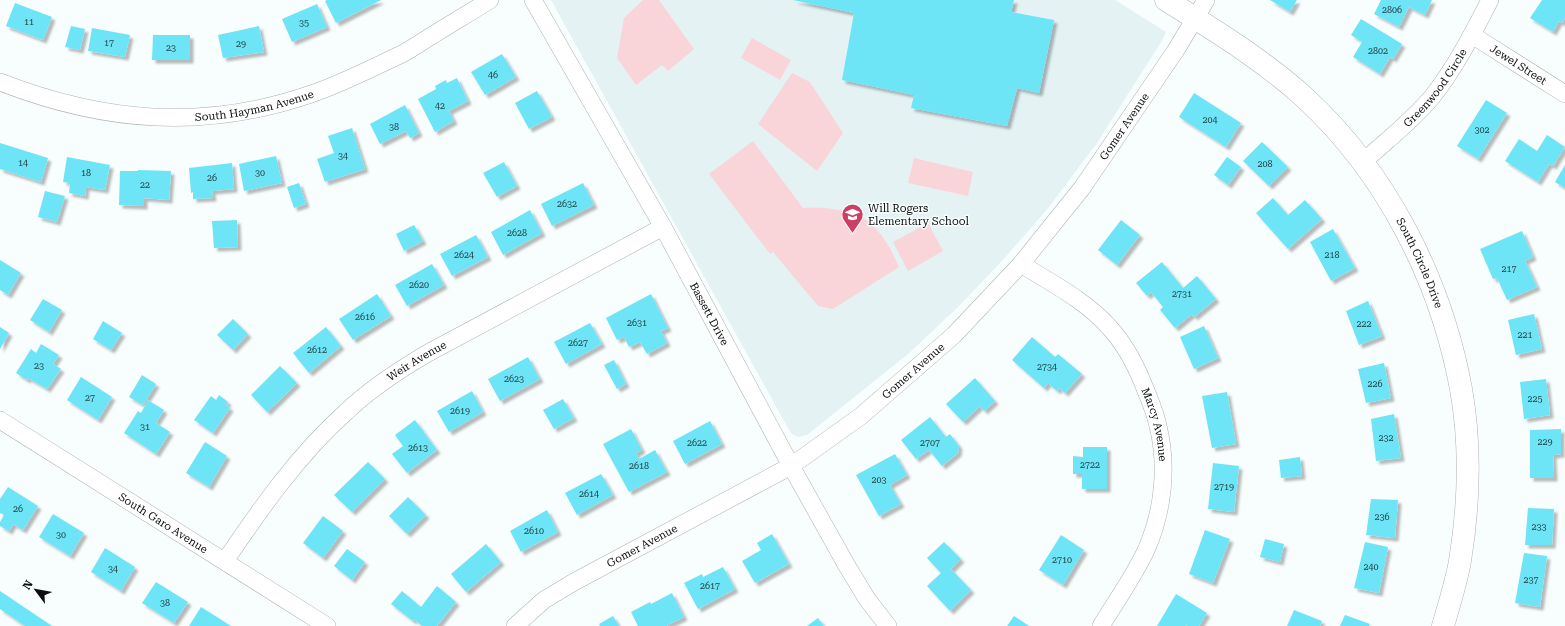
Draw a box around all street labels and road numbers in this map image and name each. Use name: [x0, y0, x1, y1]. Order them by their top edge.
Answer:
street label: Jewel Street: [1488, 42, 1549, 87]
street label: Greenwood Circle: [1401, 46, 1469, 130]
street label: South Hayman Avenue: [194, 87, 315, 124]
street label: Gomer Avenue: [1097, 90, 1151, 162]
street label: South Circle Drive: [1394, 215, 1446, 310]
street label: Bassett Drive: [687, 280, 732, 347]
street label: Weir Avenue: [384, 338, 449, 384]
street label: Gomer Avenue: [879, 340, 947, 401]
street label: Marcy Avenue: [1139, 386, 1170, 462]
street label: South Garo Avenue: [116, 490, 210, 556]
street label: Gomer Avenue: [604, 521, 680, 570]

